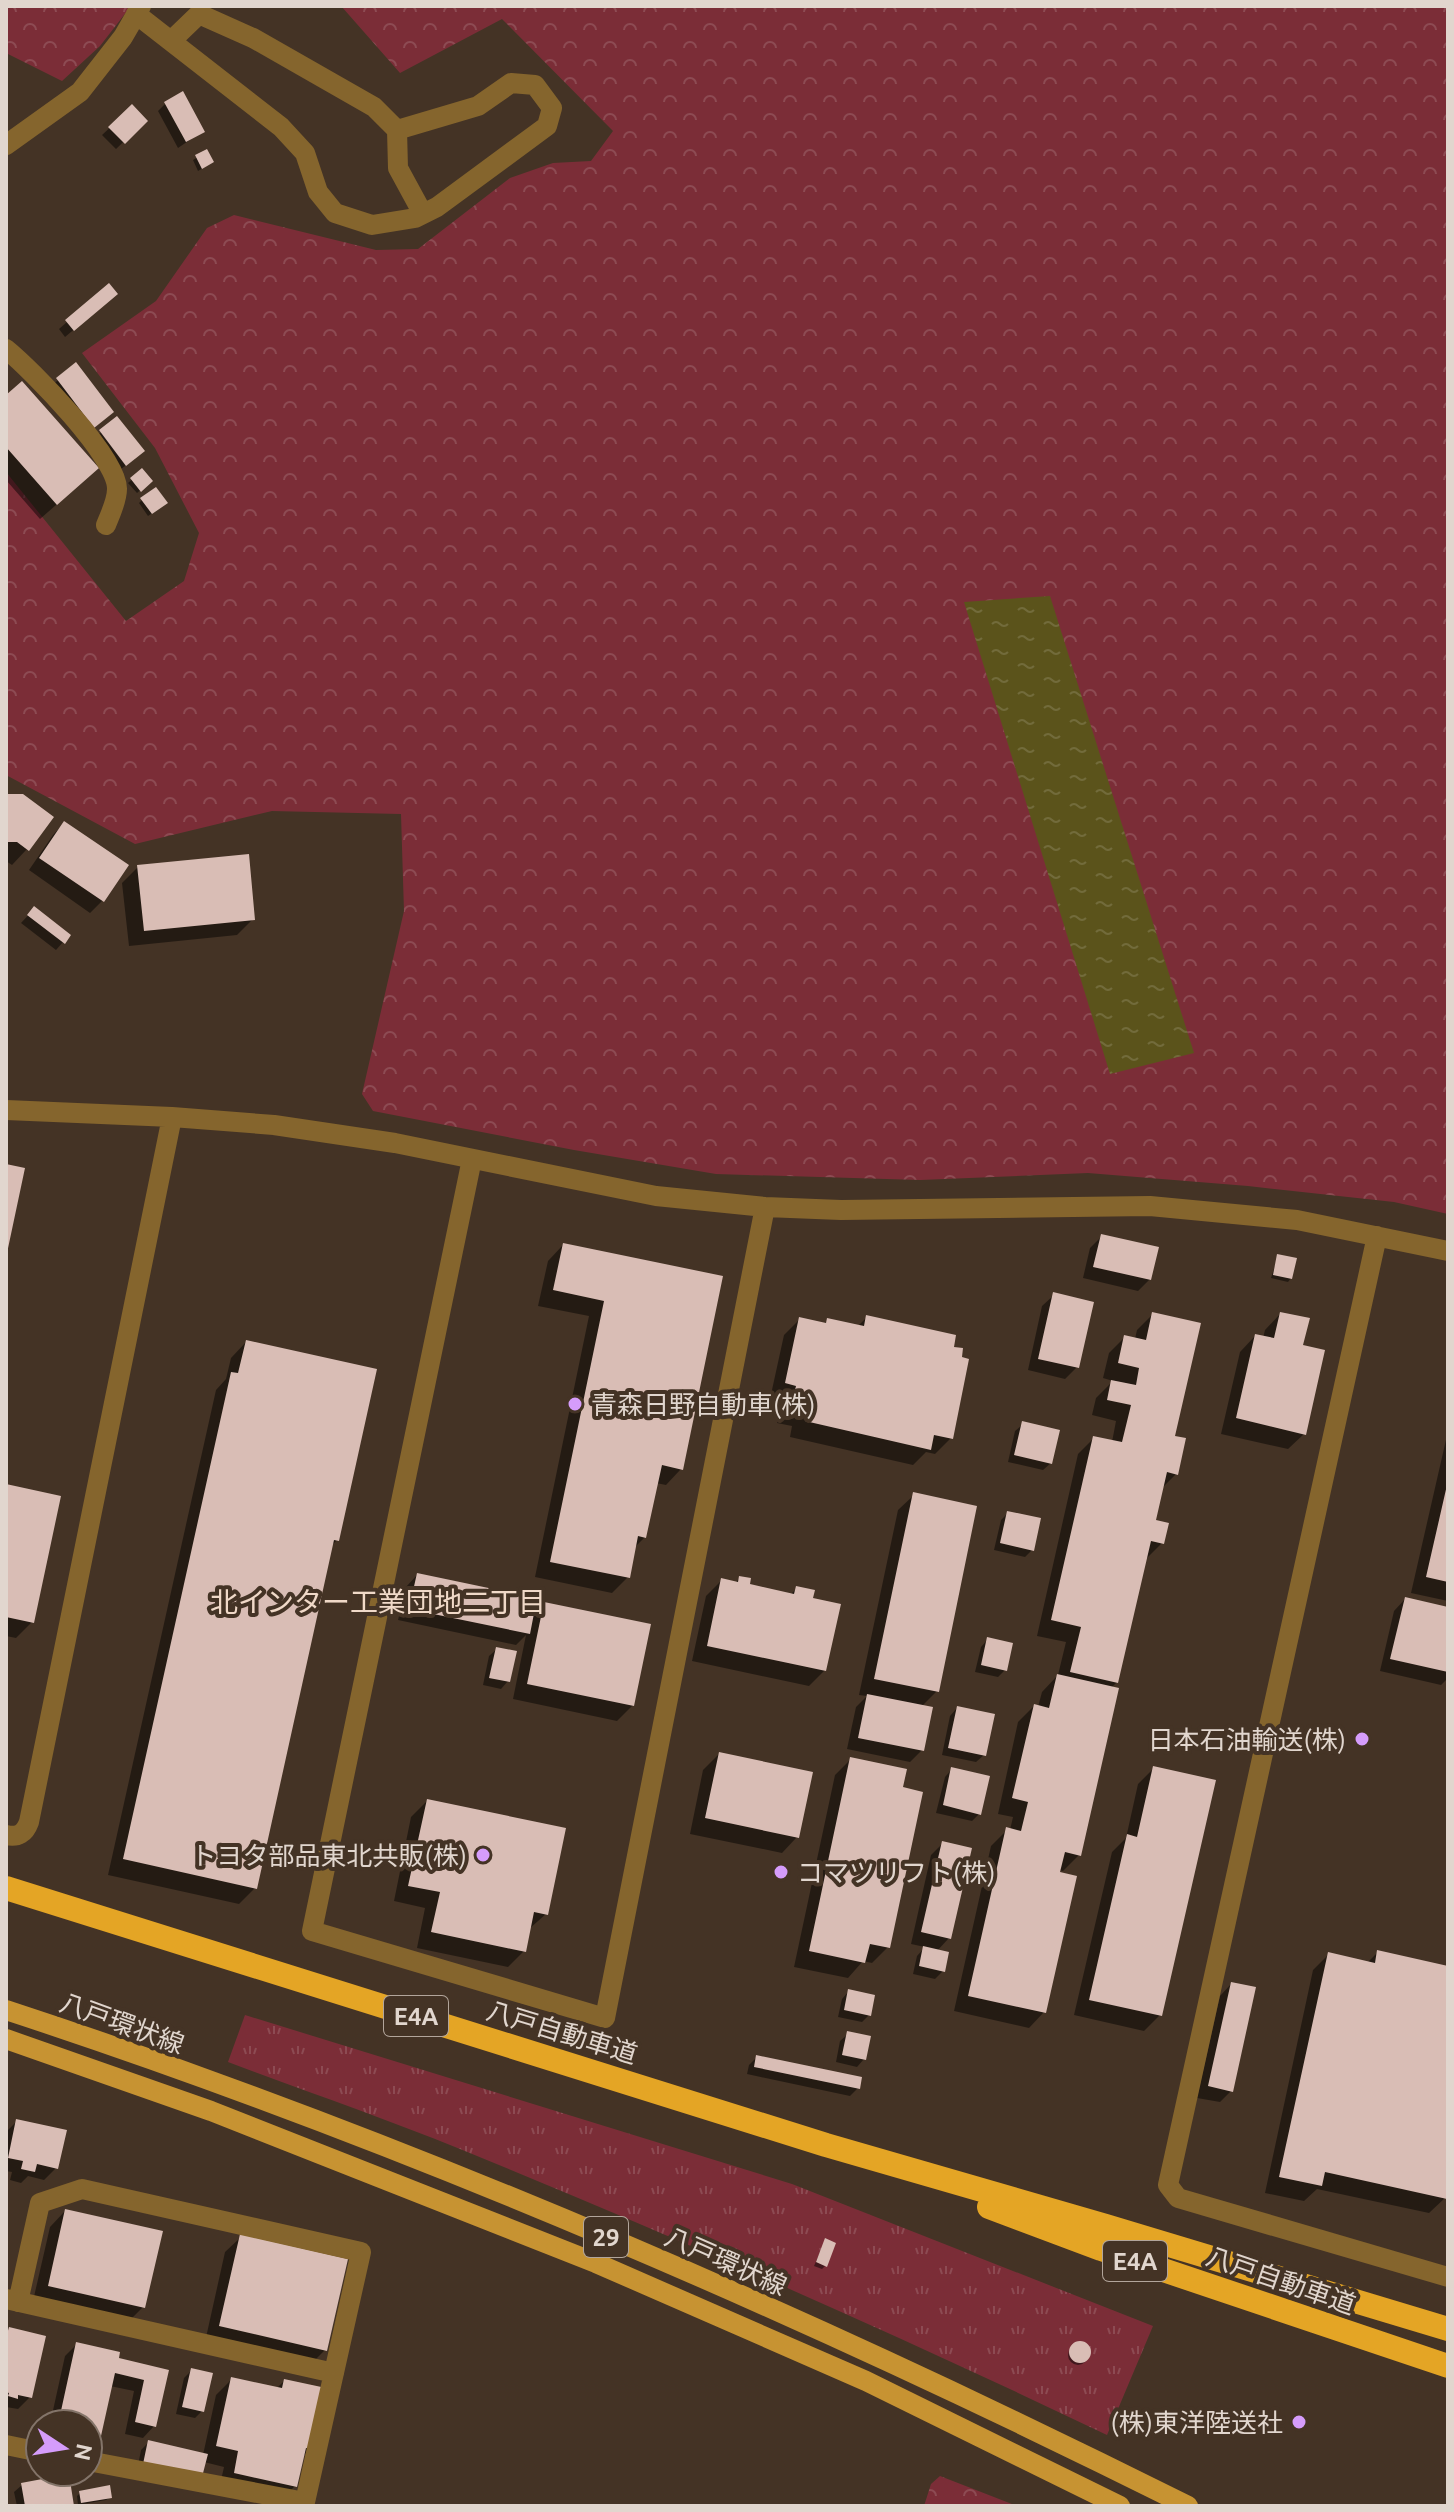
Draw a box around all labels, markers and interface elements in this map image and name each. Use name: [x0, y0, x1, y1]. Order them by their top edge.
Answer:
place label: 青森日野自動車(株): [591, 1390, 815, 1419]
marker: 青森日野自動車(株): [566, 1395, 584, 1413]
district label: 北インター工業団地二丁目: [210, 1586, 546, 1617]
place label: 日本石油輸送(株): [1148, 1725, 1346, 1754]
marker: 日本石油輸送(株): [1353, 1730, 1371, 1748]
place label: トヨタ部品東北共販(株): [191, 1841, 467, 1870]
marker: トヨタ部品東北共販(株): [474, 1846, 492, 1864]
place label: コマツリフト(株): [797, 1858, 995, 1887]
marker: コマツリフト(株): [772, 1863, 790, 1881]
street label: 八戸環状線: [56, 1987, 188, 2059]
street label: 八戸自動車道: [483, 1995, 641, 2069]
road number: E4A: [384, 1996, 448, 2036]
road number: 29: [584, 2217, 628, 2257]
street label: 八戸環状線: [661, 2221, 791, 2301]
road number: E4A: [1103, 2241, 1167, 2281]
street label: 八戸自動車道: [1203, 2241, 1359, 2319]
north arrow: [24, 2408, 104, 2488]
place label: (株)東洋陸送社: [1111, 2408, 1283, 2437]
marker: (株)東洋陸送社: [1290, 2413, 1308, 2431]
text: N: [70, 2442, 98, 2463]

